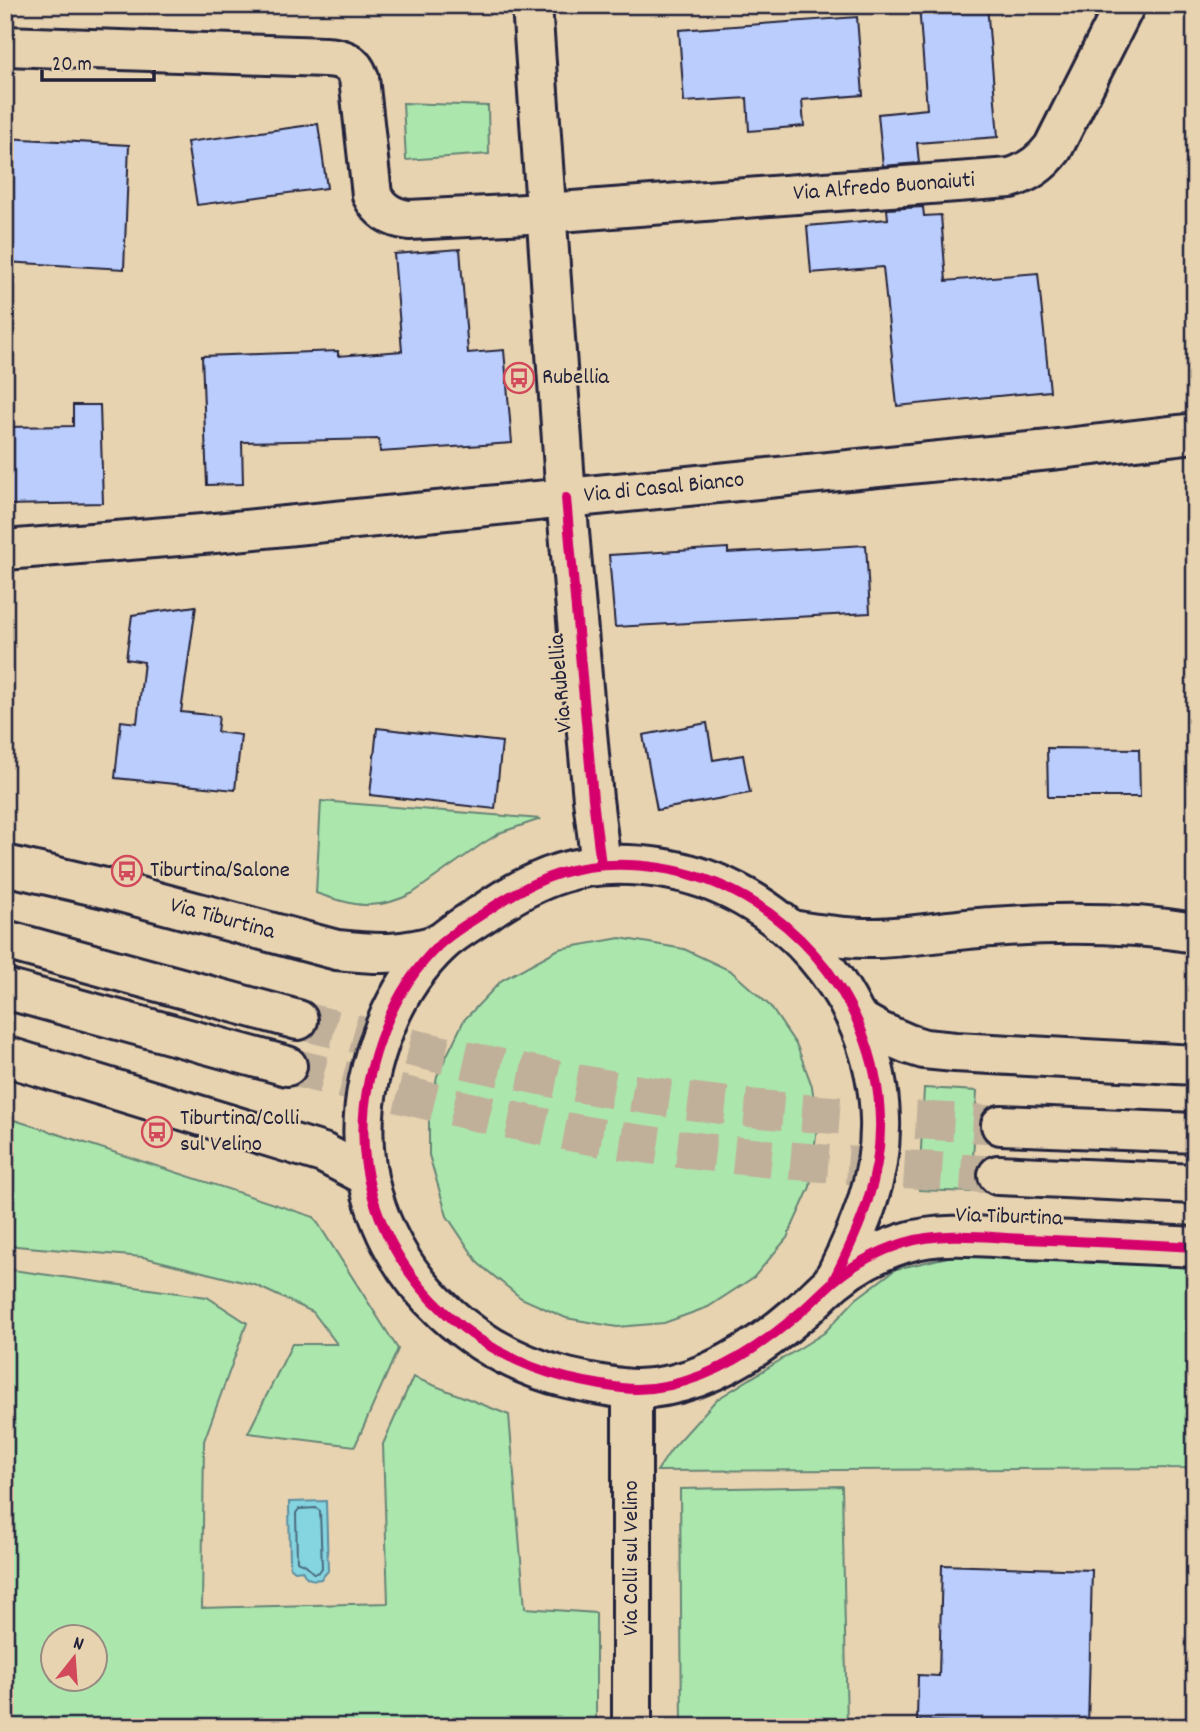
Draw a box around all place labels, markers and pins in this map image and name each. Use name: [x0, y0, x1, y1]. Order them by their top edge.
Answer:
bus stop icon: Rubellia: [502, 361, 536, 395]
place label: Rubellia: [542, 362, 610, 395]
bus stop icon: Tiburtina/Salone: [110, 854, 144, 888]
place label: Tiburtina/Salone: [150, 855, 290, 888]
place label: Tiburtina/Colli sul Velino: [180, 1103, 299, 1162]
bus stop icon: Tiburtina/Colli sul Velino: [140, 1115, 174, 1149]

